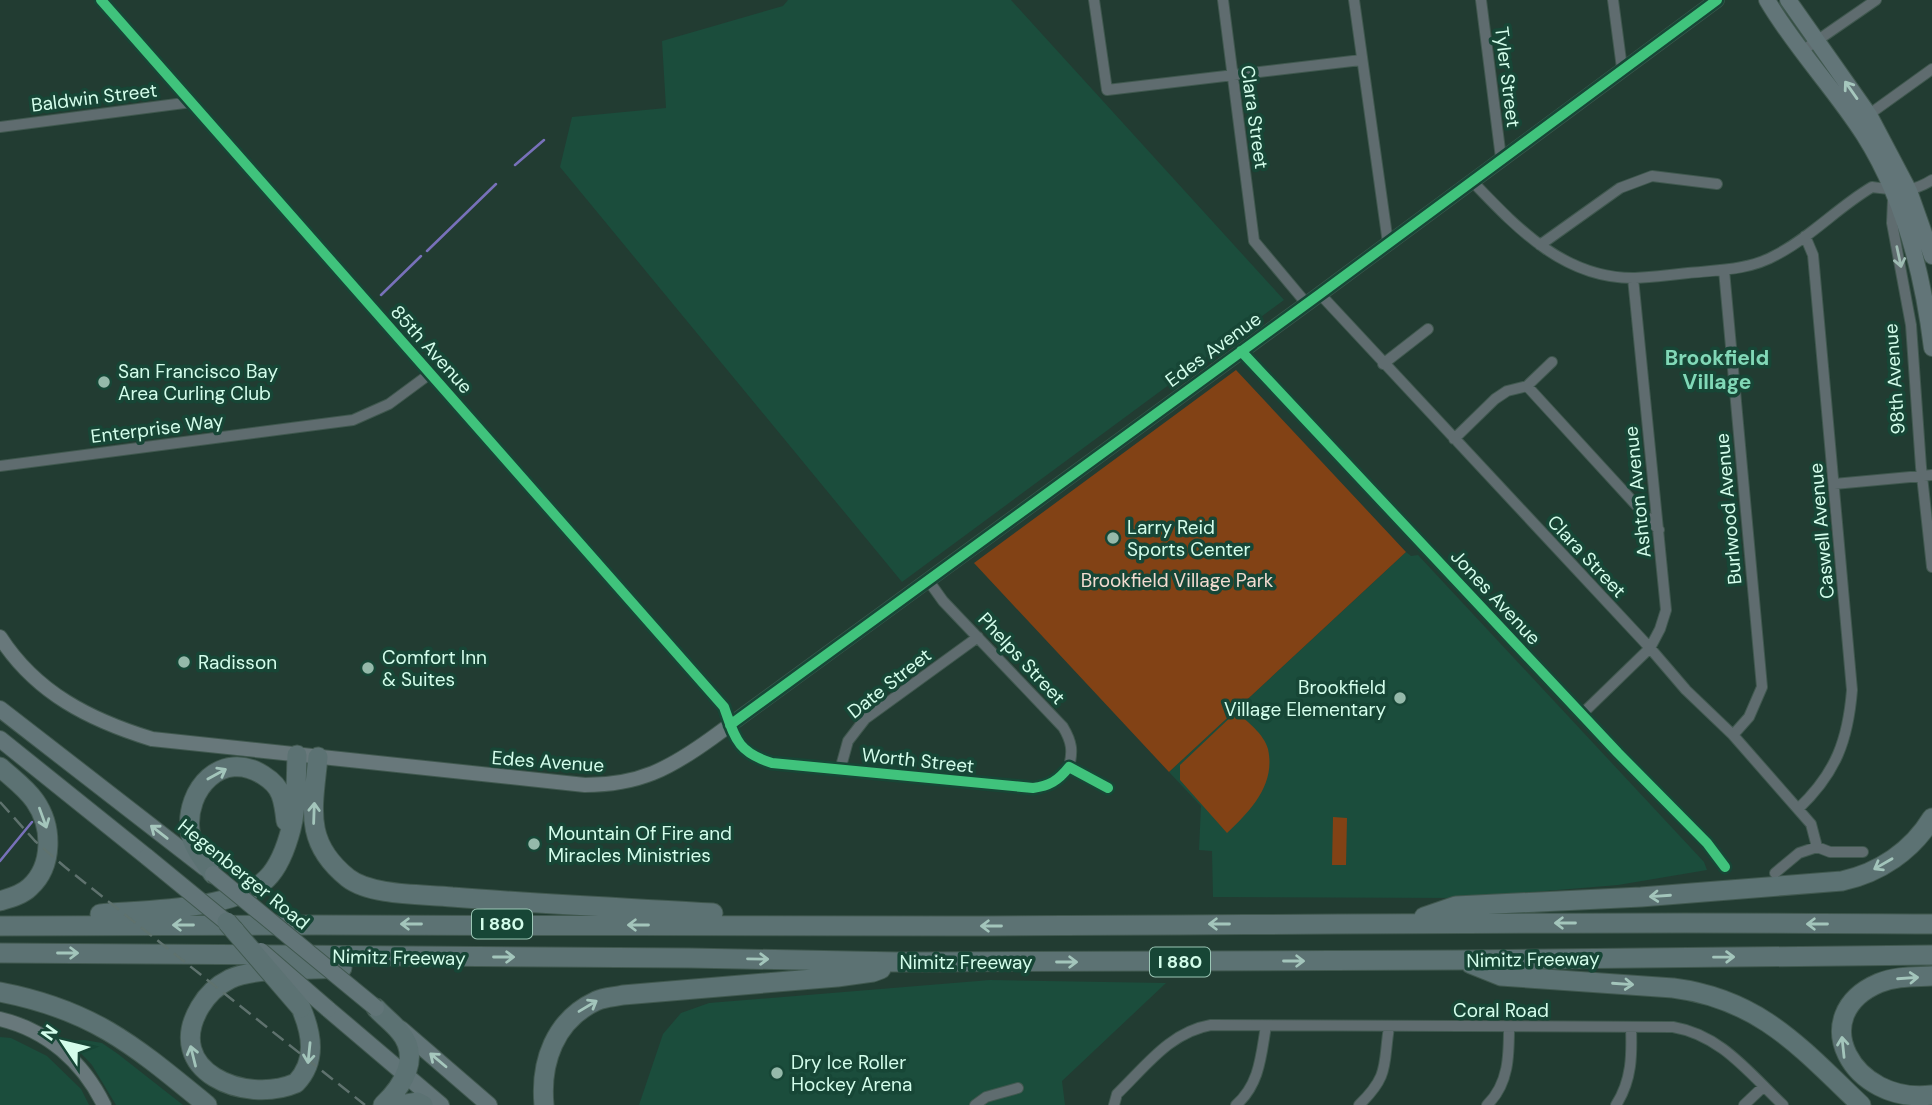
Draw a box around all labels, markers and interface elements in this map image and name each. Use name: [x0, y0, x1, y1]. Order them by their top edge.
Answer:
street label: Tyler Street: [1489, 25, 1526, 129]
street label: Clara Street: [1235, 64, 1274, 171]
street label: Baldwin Street: [30, 77, 159, 118]
one-way arrow: [1844, 81, 1858, 100]
one-way arrow: [1893, 245, 1907, 268]
street label: 85th Avenue: [385, 300, 478, 399]
street label: Edes Avenue: [1160, 306, 1266, 393]
street label: 98th Avenue: [1878, 323, 1911, 435]
district label: Brookfield Village: [1665, 344, 1769, 396]
place label: San Francisco Bay Area Curling Club: [118, 359, 278, 406]
marker: San Francisco Bay Area Curling Club: [96, 374, 112, 390]
street label: Enterprise Way: [89, 408, 225, 449]
street label: Ashton Avenue: [1618, 425, 1657, 559]
street label: Burlwood Avenue: [1709, 432, 1748, 586]
street label: Caswell Avenue: [1803, 462, 1840, 600]
street label: Clara Street: [1542, 510, 1631, 603]
place label: Larry Reid Sports Center: [1127, 515, 1251, 562]
marker: Larry Reid Sports Center: [1105, 530, 1121, 546]
street label: Jones Avenue: [1445, 544, 1546, 650]
park label: Brookfield Village Park: [1081, 568, 1274, 593]
street label: Phelps Street: [972, 607, 1071, 710]
street label: Date Street: [842, 643, 936, 724]
place label: Comfort Inn & Suites: [382, 645, 487, 692]
place label: Radisson: [198, 650, 277, 675]
marker: Radisson: [176, 654, 192, 670]
marker: Comfort Inn & Suites: [360, 660, 376, 676]
place label: Brookfield Village Elementary: [1224, 675, 1386, 722]
marker: Brookfield Village Elementary: [1392, 690, 1408, 706]
street label: Worth Street: [860, 742, 975, 779]
street label: Edes Avenue: [491, 745, 605, 778]
one-way arrow: [206, 767, 226, 781]
one-way arrow: [307, 802, 320, 825]
one-way arrow: [37, 807, 50, 829]
street label: Hegenberger Road: [173, 814, 315, 935]
place label: Mountain Of Fire and Miracles Ministries: [548, 821, 732, 868]
one-way arrow: [150, 825, 168, 840]
marker: Mountain Of Fire and Miracles Ministries: [526, 836, 542, 852]
one-way arrow: [1874, 858, 1894, 872]
one-way arrow: [1649, 889, 1672, 902]
road number: I 880: [472, 909, 532, 939]
one-way arrow: [1554, 916, 1577, 930]
one-way arrow: [400, 917, 423, 931]
one-way arrow: [1208, 917, 1231, 931]
one-way arrow: [1806, 917, 1829, 931]
one-way arrow: [172, 918, 195, 932]
one-way arrow: [627, 918, 650, 932]
one-way arrow: [980, 919, 1003, 933]
street label: Nimitz Freeway: [332, 944, 466, 971]
one-way arrow: [56, 946, 79, 960]
street label: Nimitz Freeway: [1466, 946, 1600, 973]
road number: I 880: [1150, 947, 1210, 976]
one-way arrow: [493, 950, 516, 964]
street label: Nimitz Freeway: [899, 950, 1033, 975]
one-way arrow: [1712, 950, 1735, 964]
one-way arrow: [746, 952, 769, 966]
one-way arrow: [1282, 954, 1305, 968]
one-way arrow: [1055, 955, 1078, 969]
one-way arrow: [1896, 971, 1919, 984]
one-way arrow: [1611, 978, 1634, 991]
street label: Coral Road: [1453, 998, 1549, 1023]
one-way arrow: [578, 999, 598, 1013]
north arrow: [28, 1007, 98, 1077]
text: N: [35, 1020, 64, 1045]
one-way arrow: [1837, 1036, 1850, 1059]
one-way arrow: [303, 1041, 316, 1064]
one-way arrow: [186, 1045, 199, 1067]
place label: Dry Ice Roller Hockey Arena: [791, 1050, 912, 1097]
one-way arrow: [429, 1052, 447, 1068]
marker: Dry Ice Roller Hockey Arena: [769, 1065, 785, 1081]

